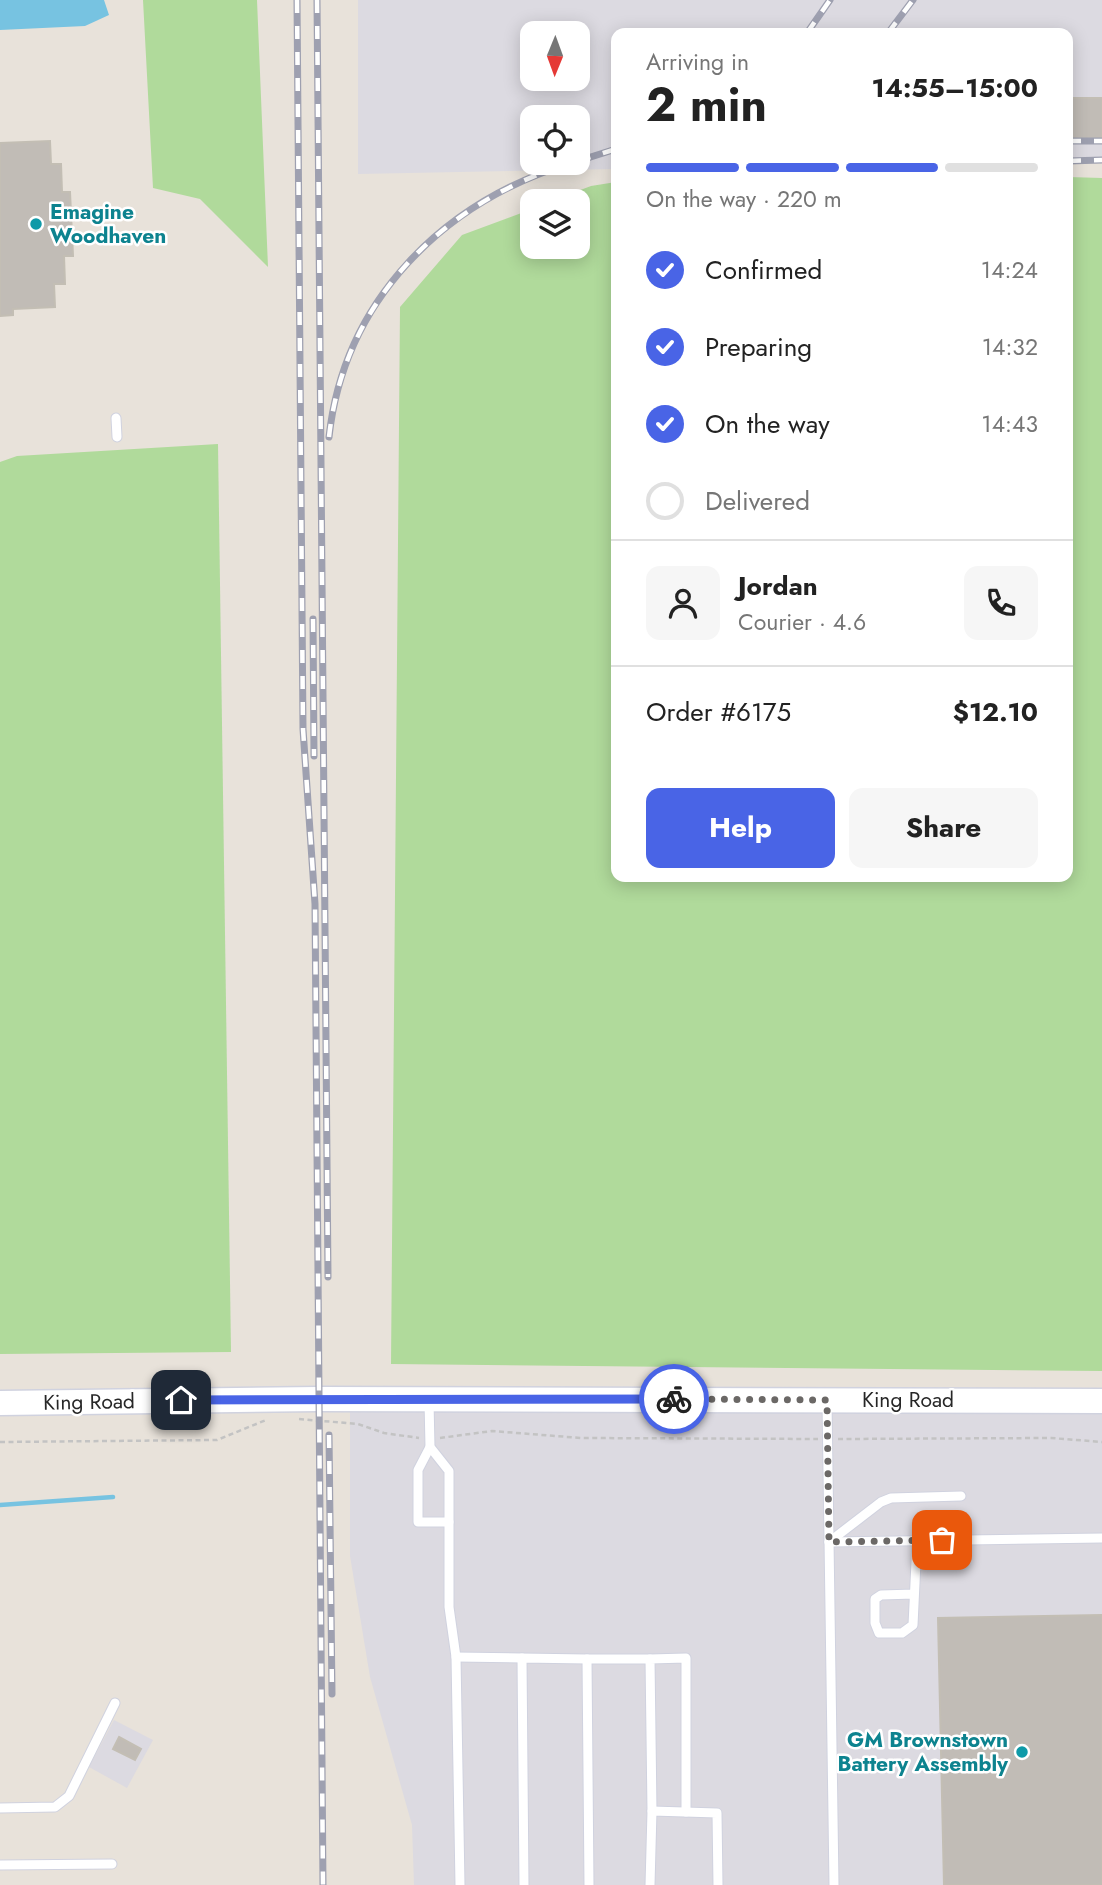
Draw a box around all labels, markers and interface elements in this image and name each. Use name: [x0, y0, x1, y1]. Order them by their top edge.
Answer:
north arrow: [520, 21, 590, 91]
map controls: [520, 21, 590, 259]
text: Arriving in: [646, 45, 749, 79]
text: 14:55–15:00: [872, 69, 1038, 107]
text: 2 min: [646, 72, 767, 138]
button: locate: [520, 105, 590, 175]
text: On the way · 220 m: [646, 182, 842, 216]
button: layers: [520, 189, 590, 259]
place label: Emagine Woodhaven: [50, 197, 166, 251]
marker: Emagine Woodhaven: [28, 216, 44, 232]
icon: check: [646, 251, 684, 289]
text: Confirmed: [705, 251, 822, 289]
text: 14:24: [981, 253, 1038, 287]
icon: check: [646, 328, 684, 366]
text: Preparing: [705, 328, 812, 366]
text: 14:32: [982, 330, 1038, 364]
icon: check: [646, 405, 684, 443]
text: On the way: [705, 405, 830, 443]
text: 14:43: [981, 407, 1038, 441]
text: Delivered: [705, 482, 810, 520]
button: person: [646, 566, 720, 640]
button: phone: [964, 566, 1038, 640]
text: Jordan: [738, 567, 818, 605]
text: Courier · 4.6: [738, 605, 866, 639]
text: Order #6175: [646, 693, 791, 731]
text: $12.10: [953, 693, 1038, 731]
button: Help: [646, 788, 835, 868]
button: Share: [849, 788, 1038, 868]
courier: [639, 1364, 709, 1434]
pin: [151, 1370, 211, 1430]
icon: bike: [655, 1380, 693, 1418]
icon: home: [162, 1381, 200, 1419]
street label: King Road: [862, 1385, 954, 1415]
street label: King Road: [43, 1386, 135, 1418]
pin: [912, 1510, 972, 1570]
icon: bag: [923, 1521, 961, 1559]
place label: GM Brownstown Battery Assembly: [837, 1725, 1009, 1779]
marker: GM Brownstown Battery Assembly: [1014, 1744, 1030, 1760]

